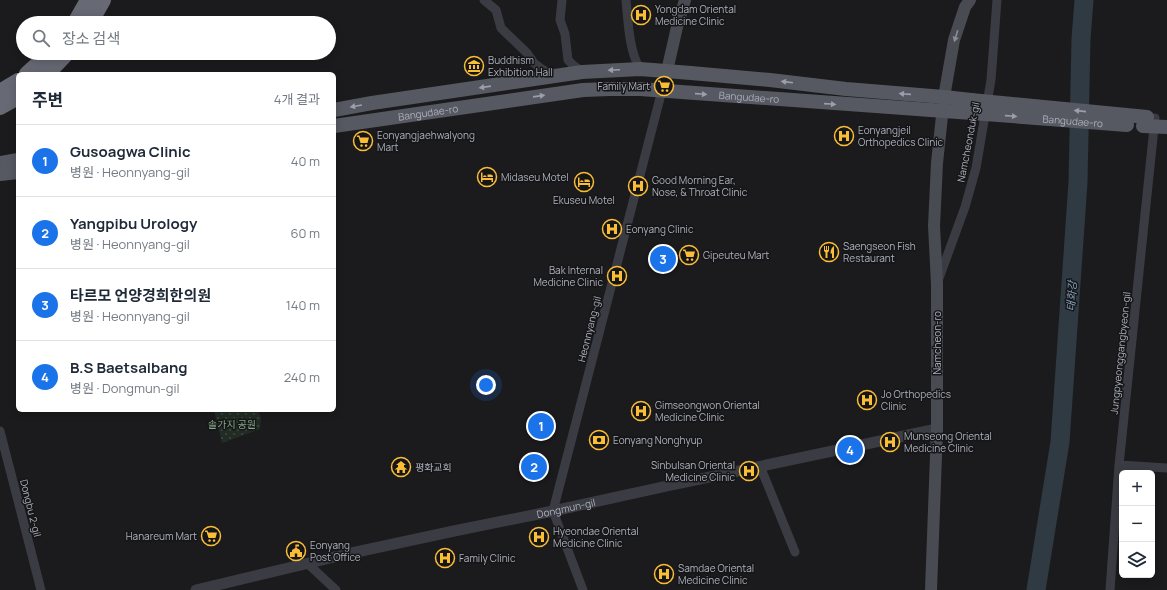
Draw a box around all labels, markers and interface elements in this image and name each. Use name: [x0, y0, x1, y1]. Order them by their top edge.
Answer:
place label: Yongdam Oriental Medicine Clinic: [655, 2, 736, 28]
hospital icon: Yongdam Oriental Medicine Clinic: [630, 4, 652, 26]
search box: [16, 16, 336, 60]
icon: search: [30, 27, 52, 49]
text: 장소 검색: [62, 28, 120, 49]
one-way arrow: [953, 30, 959, 42]
place label: Buddhism Exhibition Hall: [488, 53, 553, 79]
museum icon: Buddhism Exhibition Hall: [463, 55, 485, 77]
one-way arrow: [608, 67, 620, 74]
supermarket icon: Family Mart: [653, 75, 675, 97]
place label: Family Mart: [598, 79, 650, 93]
one-way arrow: [781, 79, 793, 85]
one-way arrow: [479, 84, 491, 90]
text: 주변: [32, 88, 63, 111]
street label: Bangudae-ro: [718, 88, 780, 106]
text: 4개 결과: [274, 90, 320, 108]
one-way arrow: [695, 90, 707, 97]
one-way arrow: [899, 90, 911, 97]
one-way arrow: [533, 93, 545, 99]
one-way arrow: [824, 100, 836, 107]
street label: Bangudae-ro: [397, 101, 459, 124]
street label: Namcheonduk-gil: [953, 101, 983, 183]
one-way arrow: [350, 103, 363, 109]
one-way arrow: [1074, 107, 1086, 114]
street label: Bangudae-ro: [1042, 111, 1103, 130]
one-way arrow: [1005, 112, 1017, 119]
place label: Eonyangjeil Orthopedics Clinic: [858, 123, 944, 149]
hospital icon: Eonyangjeil Orthopedics Clinic: [833, 125, 855, 147]
place label: Eonyangjaehwalyong Mart: [377, 128, 475, 154]
supermarket icon: Eonyangjaehwalyong Mart: [352, 130, 374, 152]
text: Gusoagwa Clinic: [70, 141, 191, 162]
text: 1: [42, 152, 48, 170]
text: 40 m: [291, 152, 320, 170]
text: 병원 · Heonnyang-gil: [70, 163, 190, 181]
hotel icon: Midaseu Motel: [476, 166, 498, 188]
place label: Midaseu Motel: [501, 170, 569, 184]
hotel icon: Ekuseu Motel: [573, 171, 595, 193]
place label: Good Morning Ear, Nose, & Throat Clinic: [652, 173, 748, 199]
hospital icon: Good Morning Ear, Nose, & Throat Clinic: [627, 175, 649, 197]
place label: Ekuseu Motel: [553, 193, 615, 207]
text: Yangpibu Urology: [70, 213, 197, 234]
hospital icon: Eonyang Clinic: [601, 218, 623, 240]
place label: Eonyang Clinic: [626, 222, 694, 236]
text: 2: [41, 224, 49, 242]
text: 60 m: [290, 224, 320, 242]
text: 병원 · Heonnyang-gil: [70, 235, 190, 253]
place label: Saengseon Fish Restaurant: [843, 239, 916, 265]
restaurant icon: Saengseon Fish Restaurant: [818, 241, 840, 263]
pin: 3: [650, 244, 676, 274]
supermarket icon: Gipeuteu Mart: [678, 244, 700, 266]
place label: Gipeuteu Mart: [703, 248, 769, 262]
place label: Bak Internal Medicine Clinic: [533, 263, 603, 289]
hospital icon: Bak Internal Medicine Clinic: [606, 265, 628, 287]
water label: 태화강: [1062, 278, 1080, 312]
text: 타르모 언양경희한의원: [70, 285, 211, 306]
street label: Jungpyeonggangbyeon-gil: [1107, 291, 1133, 415]
street label: Heonnyang-gil: [574, 295, 604, 363]
text: 3: [41, 296, 49, 314]
text: 140 m: [286, 296, 320, 314]
text: 병원 · Heonnyang-gil: [70, 307, 190, 325]
street label: Namcheon-ro: [930, 311, 944, 375]
text: B.S Baetsalbang: [70, 357, 188, 378]
text: 4: [41, 368, 49, 386]
text: 240 m: [284, 368, 320, 386]
your location: [476, 375, 496, 395]
text: 병원 · Dongmun-gil: [70, 379, 180, 397]
place label: Jo Orthopedics Clinic: [881, 387, 951, 413]
hospital icon: Jo Orthopedics Clinic: [856, 389, 878, 411]
place label: Gimseongwon Oriental Medicine Clinic: [655, 398, 760, 424]
hospital icon: Gimseongwon Oriental Medicine Clinic: [630, 400, 652, 422]
pin: 1: [528, 411, 554, 441]
park label: 솔가지 공원: [208, 417, 256, 431]
bank icon: Eonyang Nonghyup: [588, 429, 610, 451]
place label: Munseong Oriental Medicine Clinic: [904, 429, 992, 455]
hospital icon: Munseong Oriental Medicine Clinic: [879, 431, 901, 453]
place label: Eonyang Nonghyup: [613, 433, 703, 447]
pin: 4: [837, 435, 863, 465]
pin: 2: [521, 452, 547, 482]
temple icon: 평화교회: [390, 456, 412, 478]
place label: Sinbulsan Oriental Medicine Clinic: [651, 458, 735, 484]
place label: 평화교회: [415, 460, 452, 474]
hospital icon: Sinbulsan Oriental Medicine Clinic: [738, 460, 760, 482]
map controls: [1119, 470, 1155, 578]
button: +: [1119, 470, 1155, 506]
street label: Dongbu 2-gil: [17, 478, 45, 538]
street label: Dongmun-gil: [535, 495, 597, 521]
button: −: [1119, 506, 1155, 542]
place label: Hyeondae Oriental Medicine Clinic: [553, 524, 639, 550]
supermarket icon: Hanareum Mart: [200, 525, 222, 547]
hospital icon: Hyeondae Oriental Medicine Clinic: [528, 526, 550, 548]
place label: Hanareum Mart: [126, 529, 197, 543]
place label: Eonyang Post Office: [310, 538, 361, 564]
public building icon: Eonyang Post Office: [285, 540, 307, 562]
button: layers: [1119, 542, 1155, 578]
hospital icon: Family Clinic: [434, 547, 456, 569]
place label: Family Clinic: [459, 551, 516, 565]
place label: Samdae Oriental Medicine Clinic: [678, 561, 754, 587]
hospital icon: Samdae Oriental Medicine Clinic: [653, 563, 675, 585]

